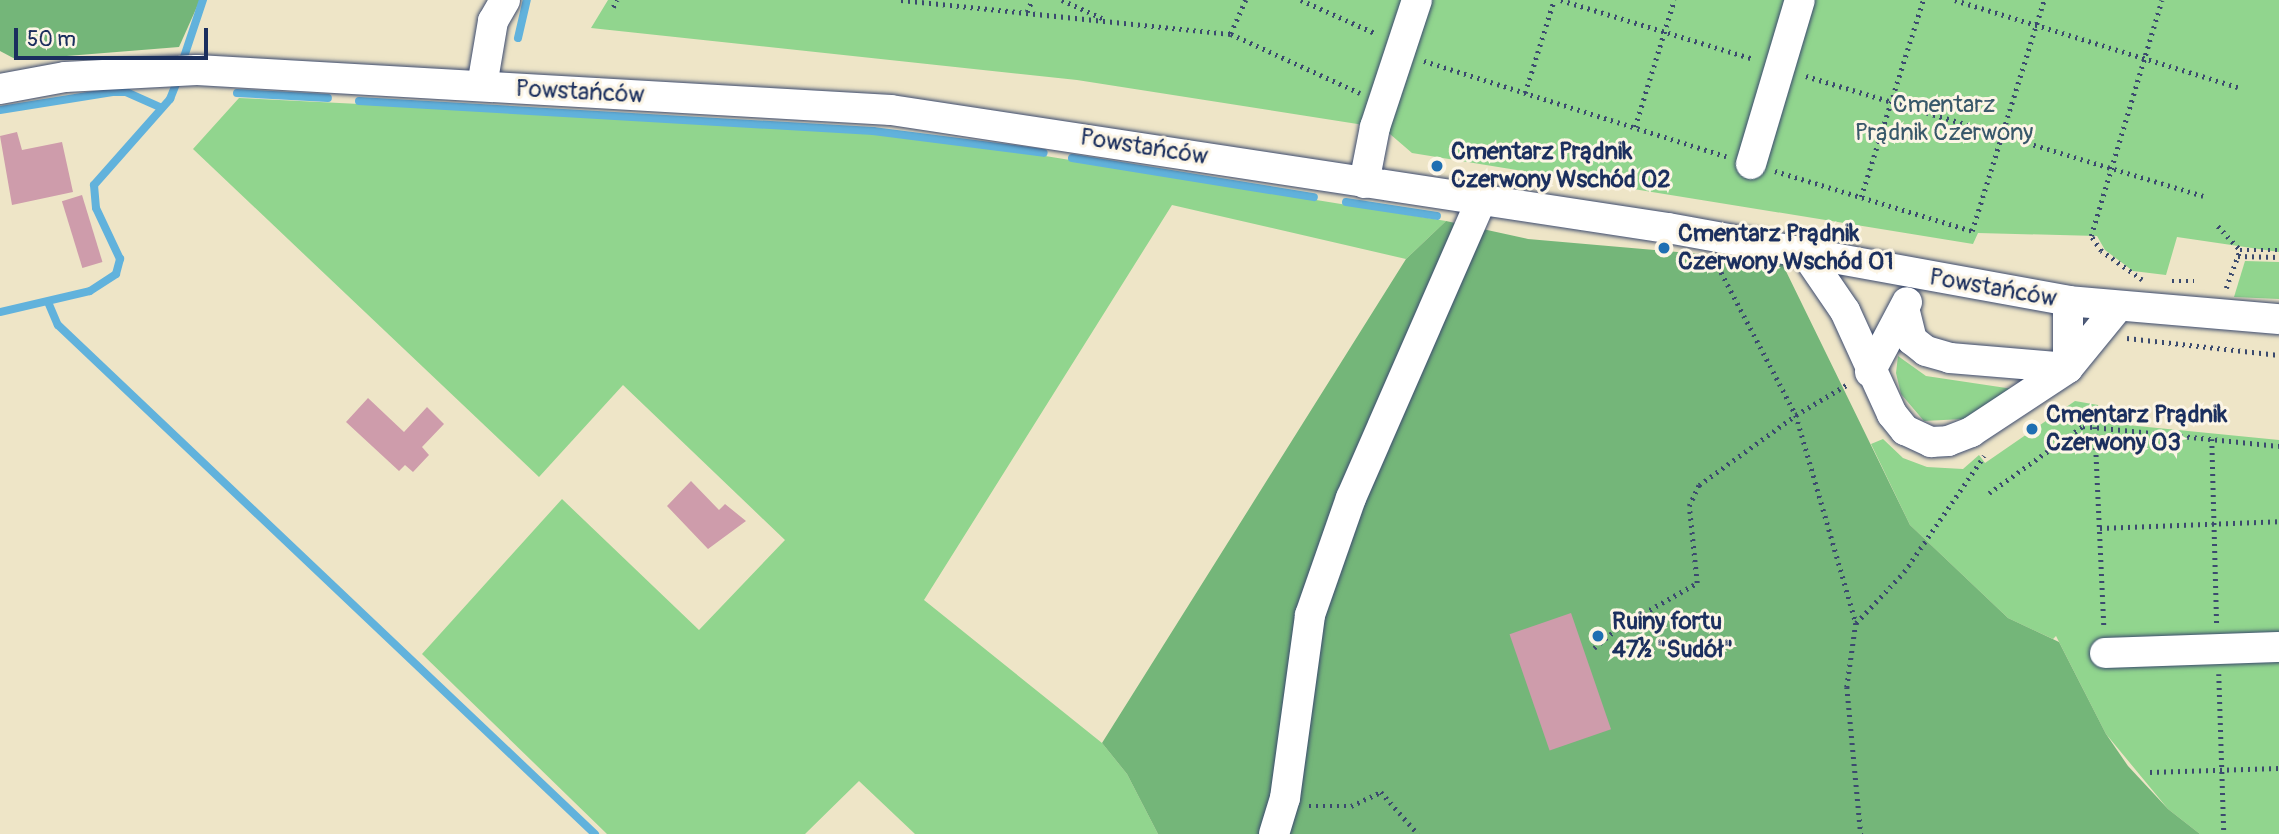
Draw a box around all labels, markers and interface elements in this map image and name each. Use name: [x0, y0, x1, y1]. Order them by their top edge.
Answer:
scale bar: [18, 14, 212, 58]
text: 50 m: [27, 26, 76, 53]
street label: Powstańców: [515, 74, 645, 110]
park label: Cmentarz Prądnik Czerwony: [1855, 91, 2033, 147]
street label: Powstańców: [1078, 123, 1210, 171]
place label: Cmentarz Prądnik Czerwony Wschód 02: [1451, 138, 1671, 194]
marker: Cmentarz Prądnik Czerwony Wschód 02: [1429, 158, 1445, 174]
place label: Cmentarz Prądnik Czerwony Wschód 01: [1678, 220, 1894, 276]
marker: Cmentarz Prądnik Czerwony Wschód 01: [1656, 240, 1672, 256]
street label: Powstańców: [1927, 263, 2059, 313]
place label: Cmentarz Prądnik Czerwony 03: [2046, 401, 2227, 457]
marker: Cmentarz Prądnik Czerwony 03: [2024, 421, 2040, 437]
place label: Ruiny fortu 47½ "Sudół": [1612, 608, 1733, 664]
marker: Ruiny fortu 47½ "Sudół": [1590, 628, 1606, 644]

